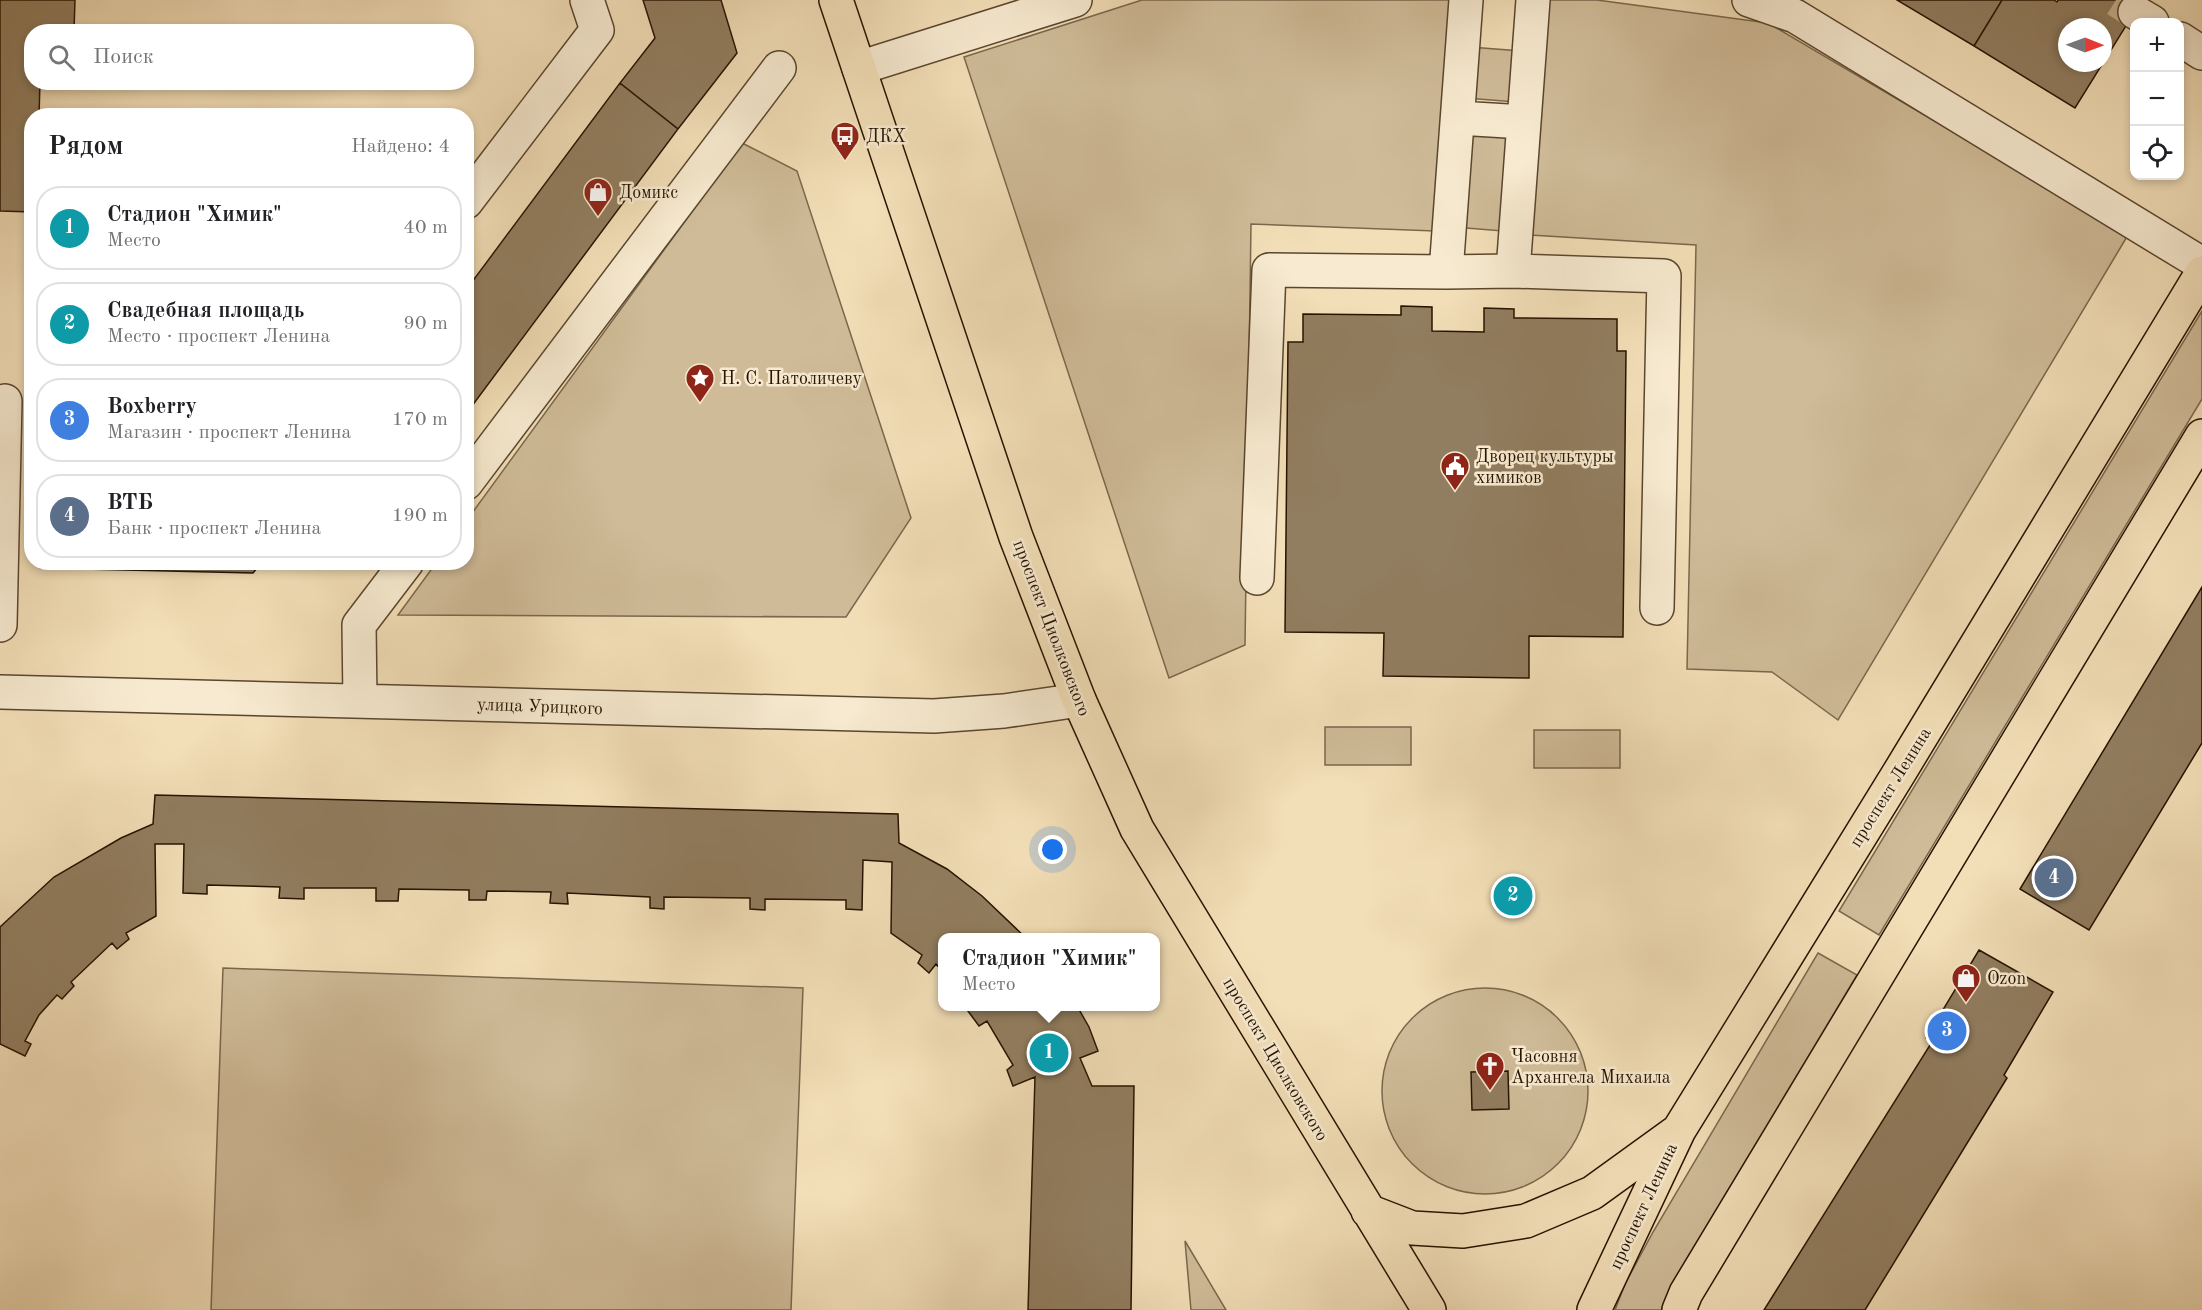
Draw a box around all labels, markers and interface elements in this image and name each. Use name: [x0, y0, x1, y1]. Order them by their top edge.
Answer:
north arrow: [2058, 18, 2112, 72]
map controls: [2130, 18, 2184, 180]
button: +: [2130, 18, 2184, 72]
search box: [24, 24, 474, 90]
icon: search: [45, 41, 78, 74]
text: Поиск: [93, 46, 154, 68]
button: −: [2130, 72, 2184, 126]
bus stop icon: ДКХ: [829, 120, 861, 162]
button: locate: [2130, 126, 2184, 180]
place label: ДКХ: [866, 128, 906, 146]
text: Рядом: [48, 134, 123, 160]
text: Найдено: 4: [351, 137, 450, 157]
shop icon: Домикс: [582, 176, 614, 218]
place label: Домикс: [619, 184, 678, 202]
text: Стадион "Химик": [107, 204, 282, 226]
text: 1: [64, 218, 75, 238]
text: 40 m: [403, 218, 448, 238]
text: Место: [107, 231, 161, 251]
text: Свадебная площадь: [107, 300, 305, 322]
text: 2: [64, 314, 75, 334]
text: 90 m: [403, 314, 448, 334]
text: Место · проспект Ленина: [107, 327, 330, 347]
place icon: Н. С. Патоличеву: [684, 362, 716, 404]
place label: Н. С. Патоличеву: [721, 370, 863, 388]
text: Boxberry: [107, 396, 197, 418]
text: 3: [64, 410, 75, 430]
text: 170 m: [392, 410, 448, 430]
text: Магазин · проспект Ленина: [107, 423, 351, 443]
place label: Дворец культуры химиков: [1476, 448, 1614, 487]
public building icon: Дворец культуры химиков: [1439, 450, 1471, 492]
text: ВТБ: [107, 492, 153, 514]
text: 4: [64, 506, 75, 526]
text: 190 m: [392, 506, 448, 526]
text: Банк · проспект Ленина: [107, 519, 321, 539]
street label: проспект Циолковского: [1009, 538, 1093, 719]
street label: улица Урицкого: [477, 696, 603, 718]
street label: проспект Ленина: [1847, 724, 1935, 851]
your location: [1038, 835, 1067, 864]
pin: 4: [2034, 856, 2074, 900]
pin: 2: [1494, 874, 1532, 918]
popup: [938, 933, 1160, 1011]
text: Стадион "Химик": [962, 948, 1136, 970]
shop icon: Ozon: [1950, 962, 1982, 1004]
place label: Ozon: [1987, 970, 2026, 988]
text: Место: [962, 975, 1016, 995]
street label: проспект Циолковского: [1219, 975, 1331, 1144]
pin: 3: [1928, 1008, 1966, 1054]
pin: 1: [1030, 1030, 1068, 1076]
place label: Часовня Архангела Михаила: [1511, 1048, 1671, 1087]
church icon: Часовня Архангела Михаила: [1474, 1050, 1506, 1092]
street label: проспект Ленина: [1607, 1140, 1681, 1272]

